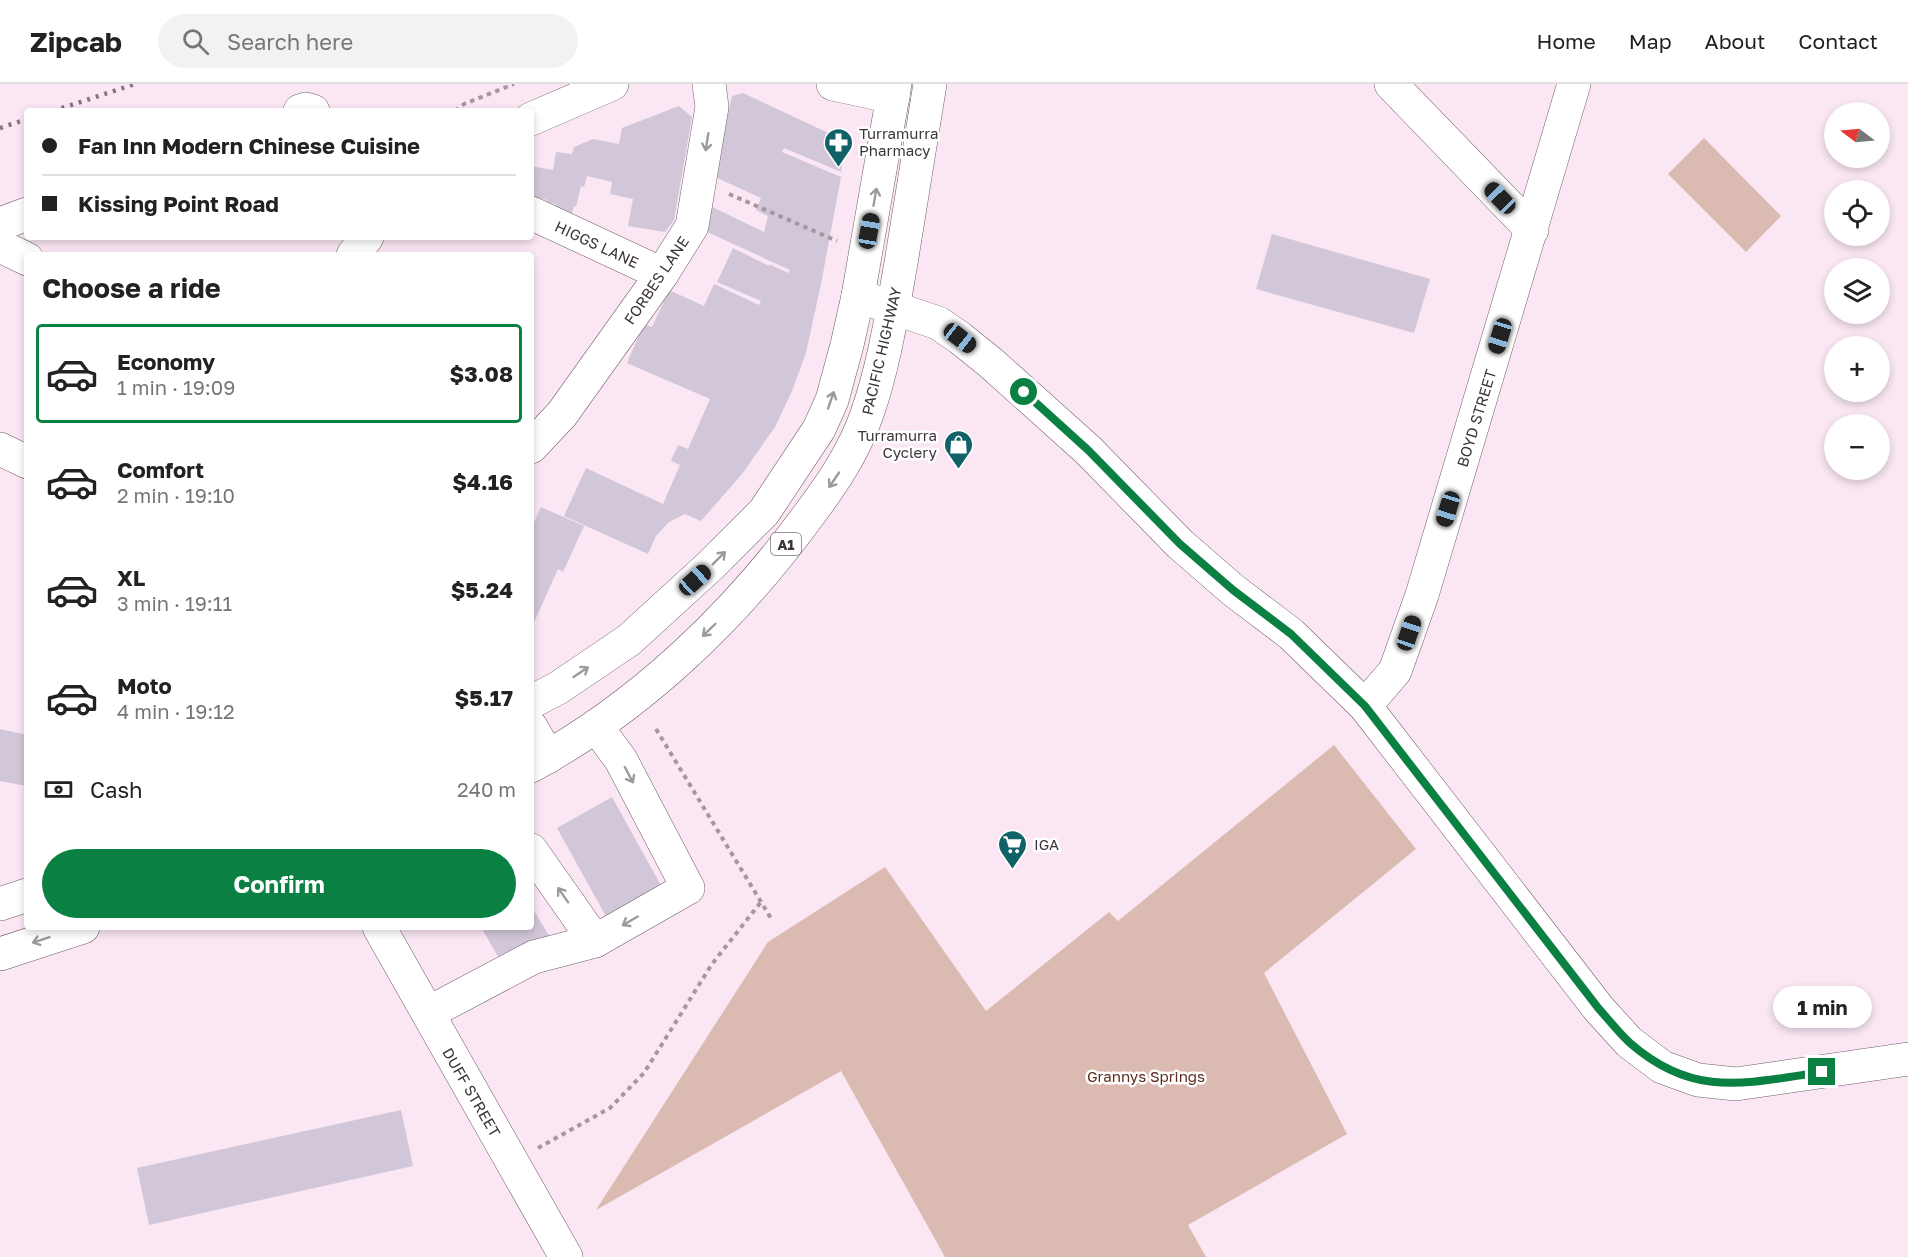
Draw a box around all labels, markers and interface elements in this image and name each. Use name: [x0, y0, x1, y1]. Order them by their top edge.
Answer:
search box: [158, 14, 578, 68]
text: Zipcab: [30, 25, 122, 58]
icon: search: [179, 25, 212, 58]
text: Search here: [227, 28, 353, 55]
text: Home: [1536, 28, 1596, 54]
text: Map: [1629, 28, 1672, 54]
text: About: [1705, 28, 1765, 54]
text: Contact: [1798, 28, 1878, 54]
north arrow: [1824, 102, 1890, 168]
map controls: [1824, 102, 1890, 480]
place label: Turramurra Pharmacy: [859, 124, 938, 159]
pharmacy icon: Turramurra Pharmacy: [822, 126, 854, 168]
text: Fan Inn Modern Chinese Cuisine: [78, 132, 420, 159]
one-way arrow: [701, 132, 712, 151]
car: [1481, 179, 1519, 217]
button: locate: [1824, 180, 1890, 246]
one-way arrow: [870, 188, 881, 208]
text: Kissing Point Road: [78, 190, 279, 217]
car: [857, 212, 881, 250]
street label: HIGGS LANE: [552, 217, 642, 271]
street label: FORBES LANE: [620, 233, 692, 327]
button: layers: [1824, 258, 1890, 324]
text: Choose a ride: [42, 272, 221, 304]
street label: PACIFIC HIGHWAY: [858, 285, 905, 417]
car: [1486, 316, 1514, 356]
car: [940, 320, 980, 356]
button: +: [1824, 336, 1890, 402]
icon: car: [45, 347, 99, 401]
text: Economy: [117, 348, 215, 375]
text: $3.08: [449, 360, 513, 387]
street label: BOYD STREET: [1453, 367, 1499, 469]
text: 1 min · 19:09: [117, 375, 235, 399]
route start: [1010, 378, 1037, 405]
one-way arrow: [826, 391, 837, 410]
button: −: [1824, 414, 1890, 480]
place label: Turramurra Cyclery: [858, 426, 938, 461]
shop icon: Turramurra Cyclery: [942, 428, 974, 470]
icon: car: [45, 455, 99, 509]
text: Comfort: [117, 456, 204, 483]
text: $4.16: [452, 468, 513, 495]
one-way arrow: [827, 472, 840, 489]
text: 2 min · 19:10: [117, 483, 235, 507]
car: [1434, 489, 1462, 529]
road number: A1: [771, 533, 801, 555]
one-way arrow: [711, 550, 726, 565]
car: [676, 561, 714, 599]
icon: car: [45, 563, 99, 617]
text: XL: [117, 564, 145, 591]
text: $5.24: [451, 576, 513, 603]
text: 3 min · 19:11: [117, 591, 232, 615]
car: [1395, 613, 1423, 653]
one-way arrow: [702, 622, 717, 636]
one-way arrow: [572, 666, 589, 678]
icon: car: [45, 671, 99, 725]
text: Moto: [117, 672, 172, 699]
text: $5.17: [454, 684, 513, 711]
text: 4 min · 19:12: [117, 699, 235, 723]
one-way arrow: [624, 765, 635, 783]
icon: cash: [42, 773, 75, 806]
text: Cash: [90, 776, 143, 803]
text: 240 m: [457, 777, 516, 801]
supermarket icon: IGA: [997, 828, 1029, 870]
place label: IGA: [1034, 835, 1059, 853]
button: Confirm: [42, 849, 516, 918]
one-way arrow: [557, 888, 569, 904]
one-way arrow: [622, 915, 639, 927]
one-way arrow: [32, 936, 51, 947]
callout: 1 min: [1772, 985, 1872, 1027]
text: 1 min: [1797, 995, 1848, 1019]
street label: DUFF STREET: [439, 1044, 505, 1140]
route end: [1808, 1058, 1835, 1085]
park label: Grannys Springs: [1087, 1067, 1205, 1085]

